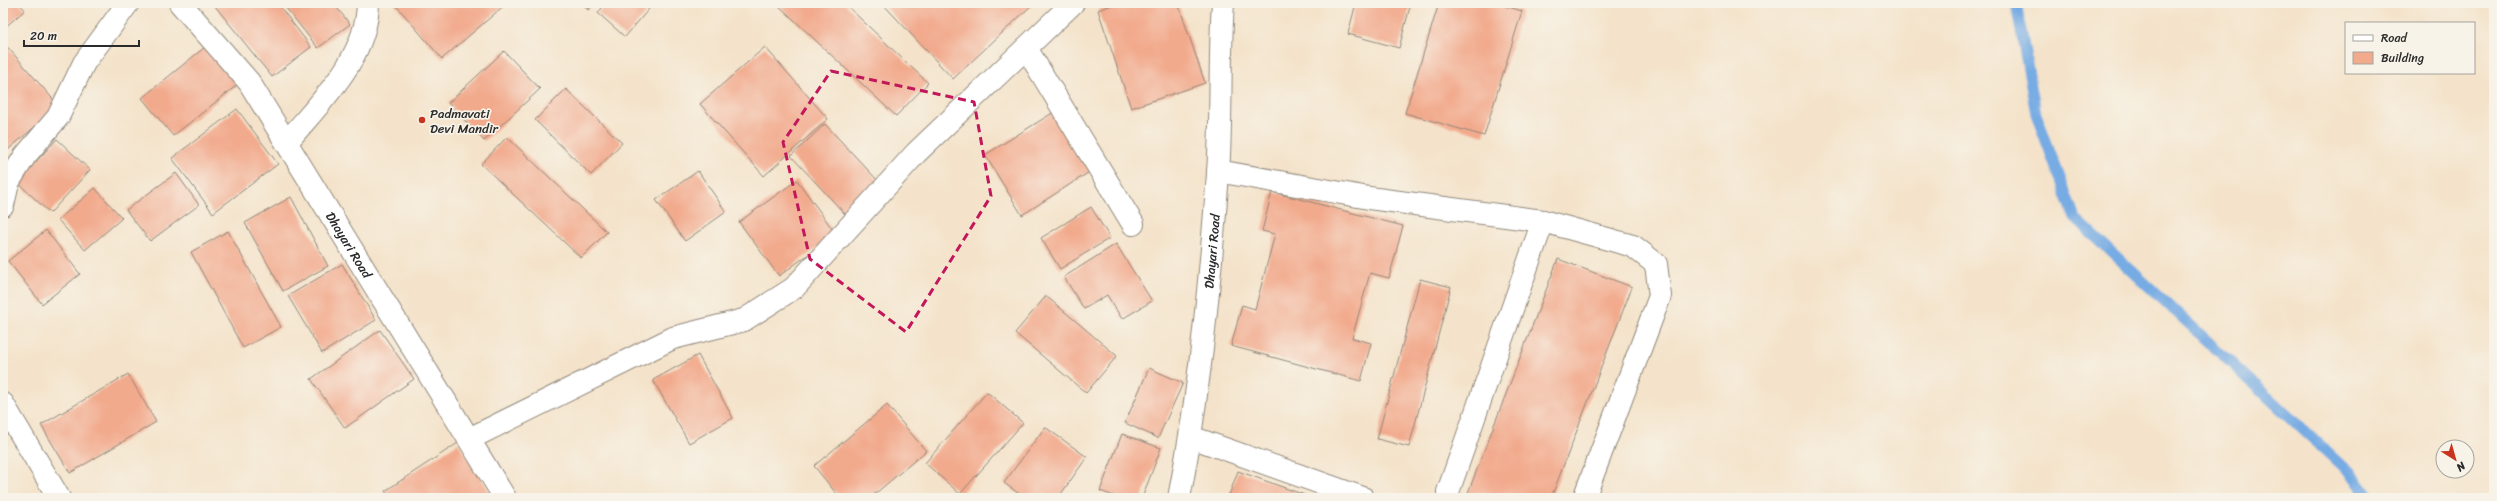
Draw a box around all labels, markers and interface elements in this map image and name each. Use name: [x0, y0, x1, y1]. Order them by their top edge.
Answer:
scale bar: [24, 22, 139, 48]
legend: [2345, 22, 2475, 74]
text: 20 m: [30, 25, 57, 47]
text: Road: [2381, 27, 2408, 49]
text: Building: [2381, 47, 2424, 69]
place label: Padmavati Devi Mandir: [430, 102, 499, 140]
marker: Padmavati Devi Mandir: [417, 115, 427, 125]
street label: Dhayari Road: [320, 207, 379, 284]
street label: Dhayari Road: [1197, 212, 1226, 290]
north arrow: [2435, 439, 2475, 479]
text: N: [2452, 456, 2470, 477]

